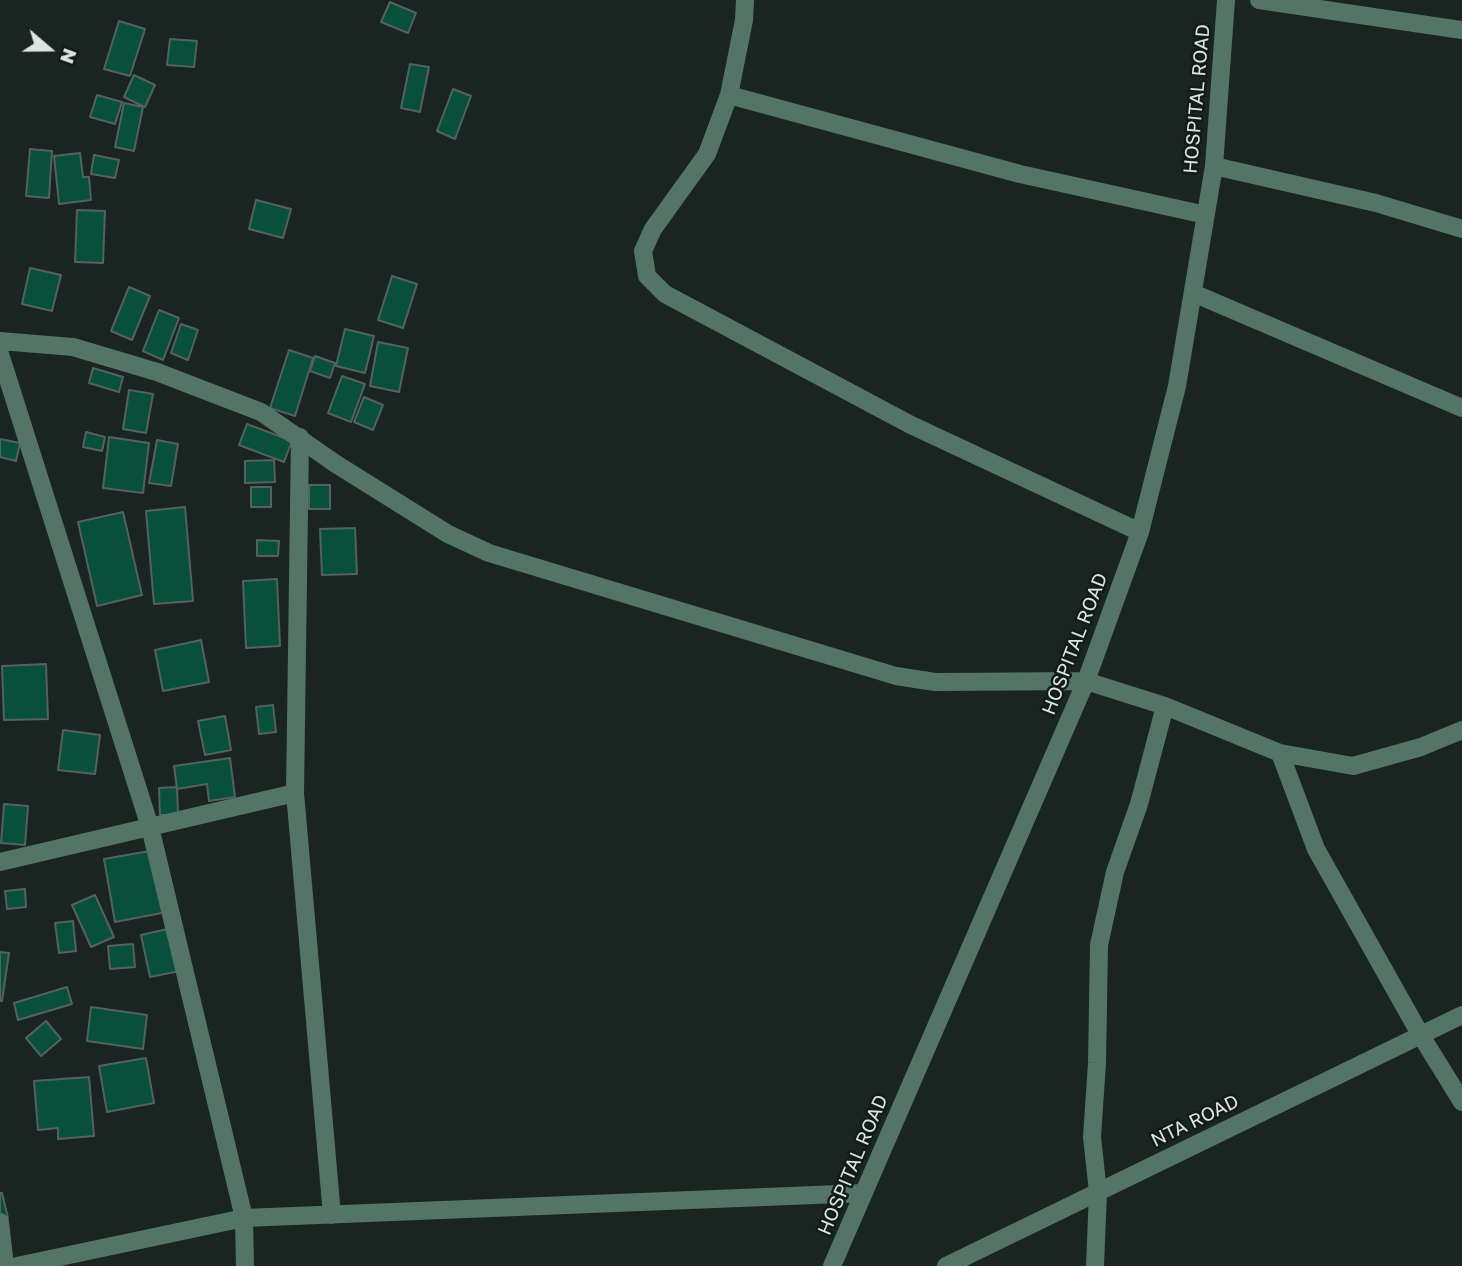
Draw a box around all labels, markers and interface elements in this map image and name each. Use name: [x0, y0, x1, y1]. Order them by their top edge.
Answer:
north arrow: [14, 14, 84, 84]
street label: HOSPITAL ROAD: [1179, 23, 1215, 175]
text: N: [56, 46, 82, 67]
street label: HOSPITAL ROAD: [1037, 570, 1113, 718]
street label: NTA ROAD: [1147, 1090, 1243, 1152]
street label: HOSPITAL ROAD: [813, 1091, 893, 1239]

